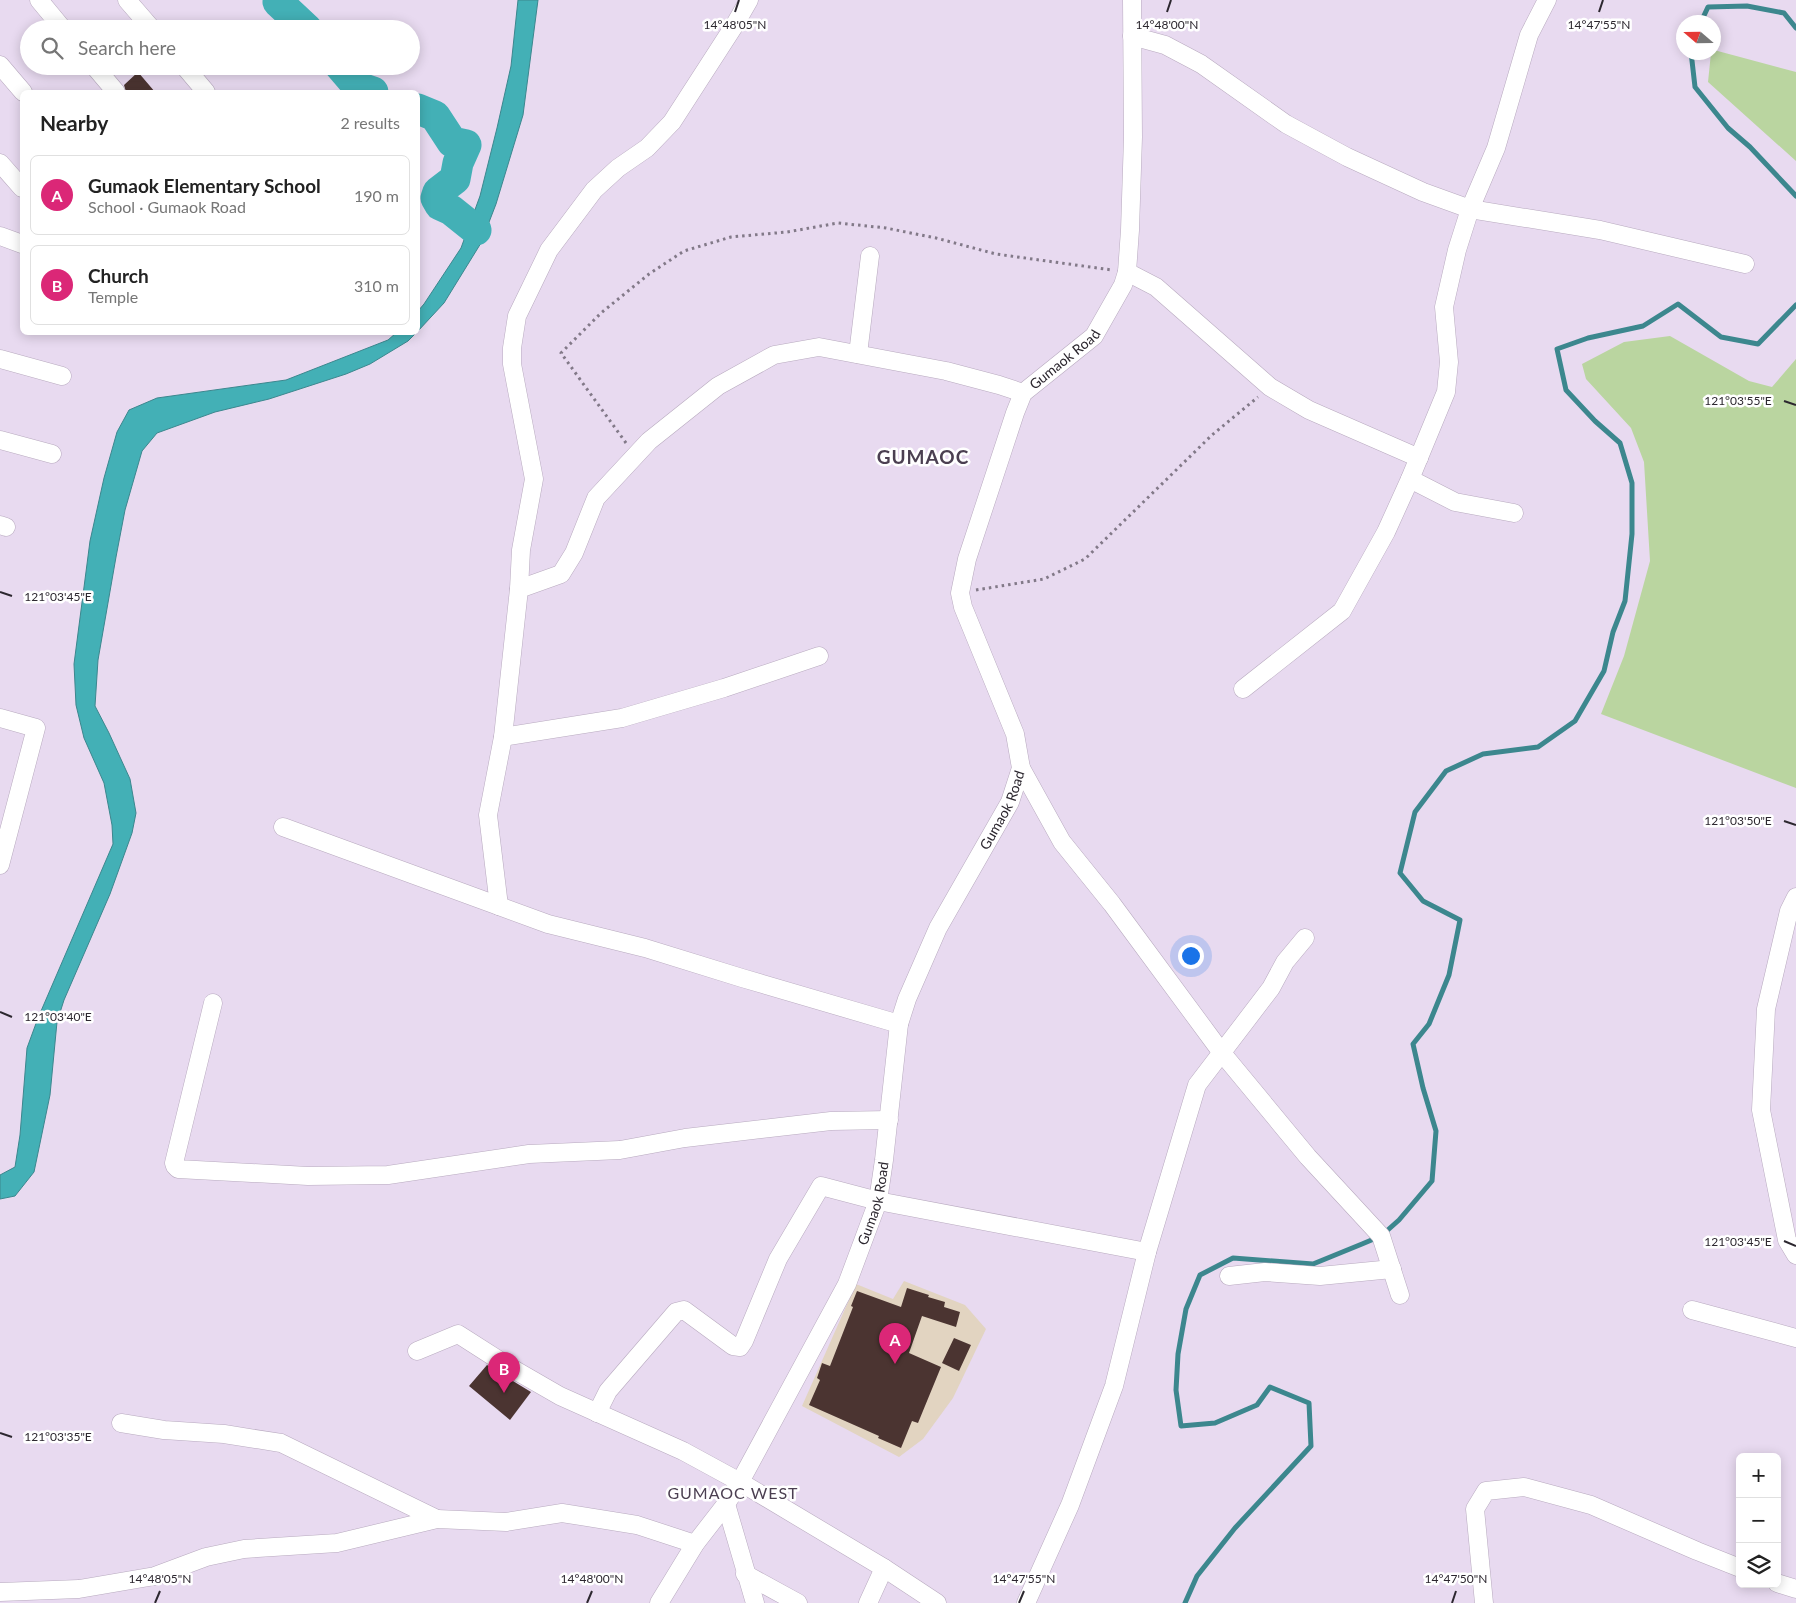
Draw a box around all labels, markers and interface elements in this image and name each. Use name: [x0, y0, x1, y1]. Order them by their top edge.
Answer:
north arrow: [1676, 15, 1721, 60]
text: 14°48'05"N: [704, 17, 766, 32]
text: 14°48'00"N: [1136, 17, 1198, 32]
text: 14°47'55"N: [1568, 17, 1630, 32]
search box: [20, 20, 420, 75]
icon: search: [38, 34, 66, 62]
text: Search here: [78, 36, 176, 59]
text: Nearby: [40, 110, 108, 135]
text: 2 results: [340, 113, 400, 132]
text: Gumaok Elementary School: [88, 174, 321, 197]
text: A: [51, 186, 63, 205]
text: 190 m: [354, 186, 399, 205]
text: School · Gumaok Road: [88, 197, 246, 216]
text: Church: [88, 264, 149, 287]
text: B: [52, 276, 62, 295]
text: 310 m: [354, 276, 399, 295]
text: Temple: [88, 287, 138, 306]
street label: Gumaok Road: [1026, 327, 1104, 393]
text: 121°03'55"E: [1704, 393, 1772, 408]
district label: GUMAOC: [877, 445, 969, 468]
text: 121°03'45"E: [24, 589, 92, 604]
street label: Gumaok Road: [976, 768, 1028, 853]
text: 121°03'50"E: [1704, 813, 1772, 828]
your location: [1178, 943, 1204, 969]
text: 121°03'40"E: [24, 1009, 92, 1024]
street label: Gumaok Road: [853, 1160, 892, 1247]
text: 121°03'45"E: [1704, 1234, 1772, 1249]
pin: A: [879, 1323, 911, 1364]
pin: B: [488, 1352, 520, 1393]
text: 121°03'35"E: [24, 1429, 92, 1444]
map controls: [1736, 1453, 1781, 1588]
button: +: [1736, 1453, 1781, 1498]
district label: GUMAOC WEST: [667, 1483, 799, 1502]
button: −: [1736, 1498, 1781, 1543]
button: layers: [1736, 1543, 1781, 1588]
text: 14°48'05"N: [129, 1571, 191, 1586]
text: 14°48'00"N: [561, 1571, 623, 1586]
text: 14°47'55"N: [993, 1571, 1055, 1586]
text: 14°47'50"N: [1425, 1571, 1487, 1586]

